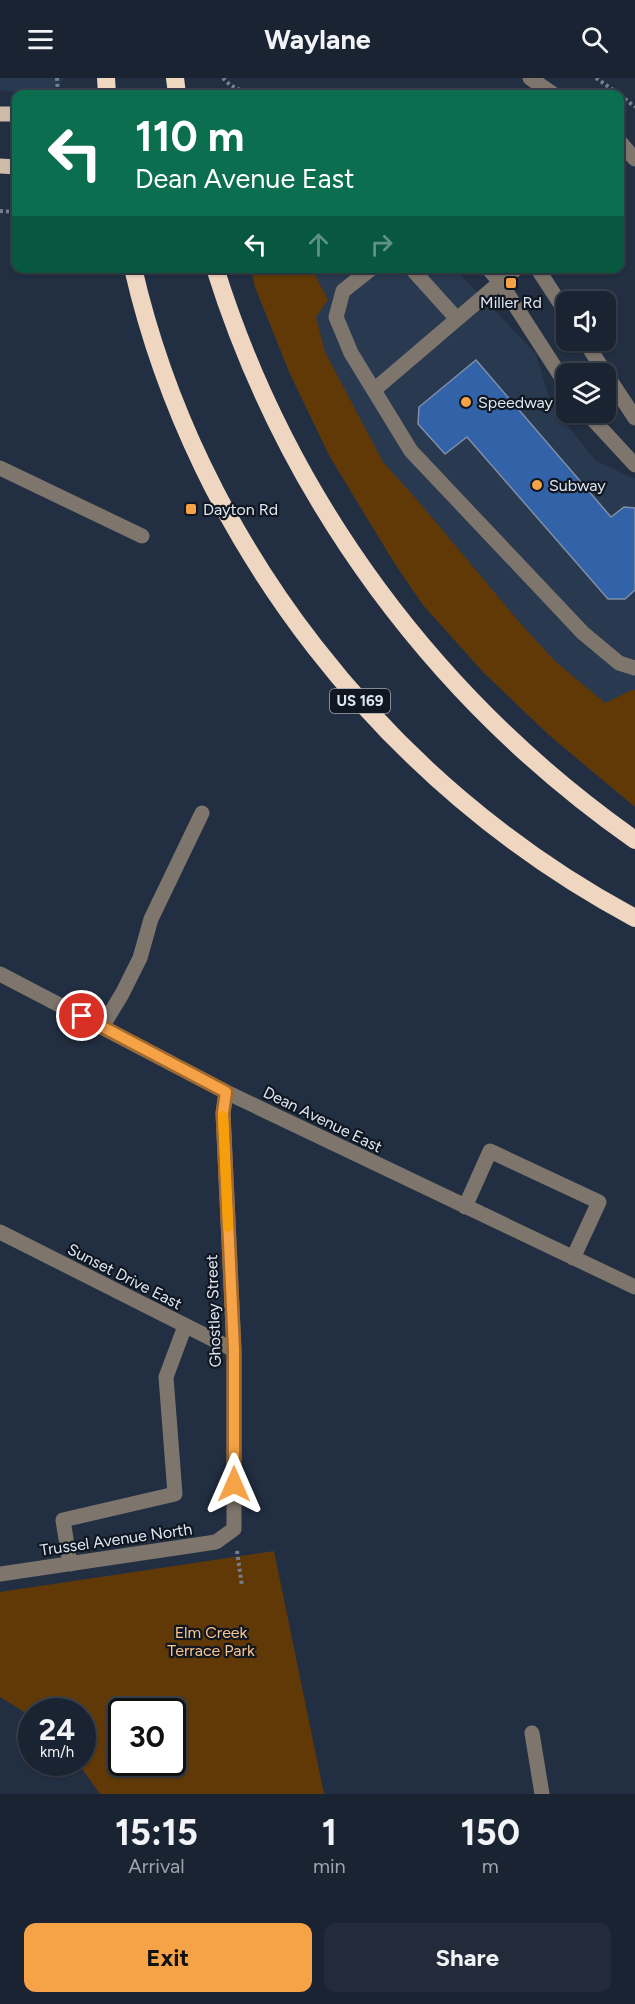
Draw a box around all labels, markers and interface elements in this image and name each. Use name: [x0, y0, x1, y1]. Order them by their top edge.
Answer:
icon: menu: [24, 23, 57, 56]
text: Waylane: [264, 23, 371, 56]
icon: search: [578, 23, 611, 56]
text: 110 m: [135, 111, 244, 162]
icon: left: [36, 114, 114, 192]
text: Dean Avenue East: [135, 162, 354, 195]
icon: left: [239, 228, 272, 261]
icon: ahead: [302, 228, 335, 261]
icon: right: [365, 228, 398, 261]
marker: Miller Rd: [504, 276, 518, 290]
map controls: [556, 291, 616, 423]
button: sound: [556, 291, 616, 351]
place label: Miller Rd: [480, 293, 542, 312]
button: layers: [556, 363, 616, 423]
place label: Speedway: [478, 393, 554, 412]
marker: Speedway: [459, 395, 473, 409]
place label: Subway: [549, 476, 606, 495]
marker: Subway: [530, 478, 544, 492]
place label: Dayton Rd: [203, 500, 278, 519]
marker: Dayton Rd: [184, 502, 198, 516]
road number: US 169: [330, 689, 390, 713]
pin: [56, 990, 107, 1041]
icon: arrive: [65, 999, 98, 1032]
street label: Dean Avenue East: [260, 1082, 385, 1156]
street label: Sunset Drive East: [64, 1239, 185, 1314]
street label: Ghostley Street: [202, 1254, 225, 1368]
position arrow: [202, 1452, 266, 1516]
street label: Trussel Avenue North: [39, 1519, 194, 1560]
park label: Elm Creek Terrace Park: [167, 1623, 255, 1660]
speed limit sign: 30: [108, 1698, 186, 1776]
text: 24: [39, 1711, 75, 1748]
text: km/h: [40, 1743, 74, 1761]
text: 15:15: [115, 1811, 198, 1854]
text: 1: [322, 1811, 337, 1854]
text: 150: [461, 1811, 520, 1854]
text: Arrival: [128, 1854, 185, 1878]
text: min: [313, 1854, 346, 1878]
text: m: [482, 1854, 499, 1878]
button: Exit: [24, 1923, 312, 1992]
button: Share: [324, 1923, 611, 1992]

